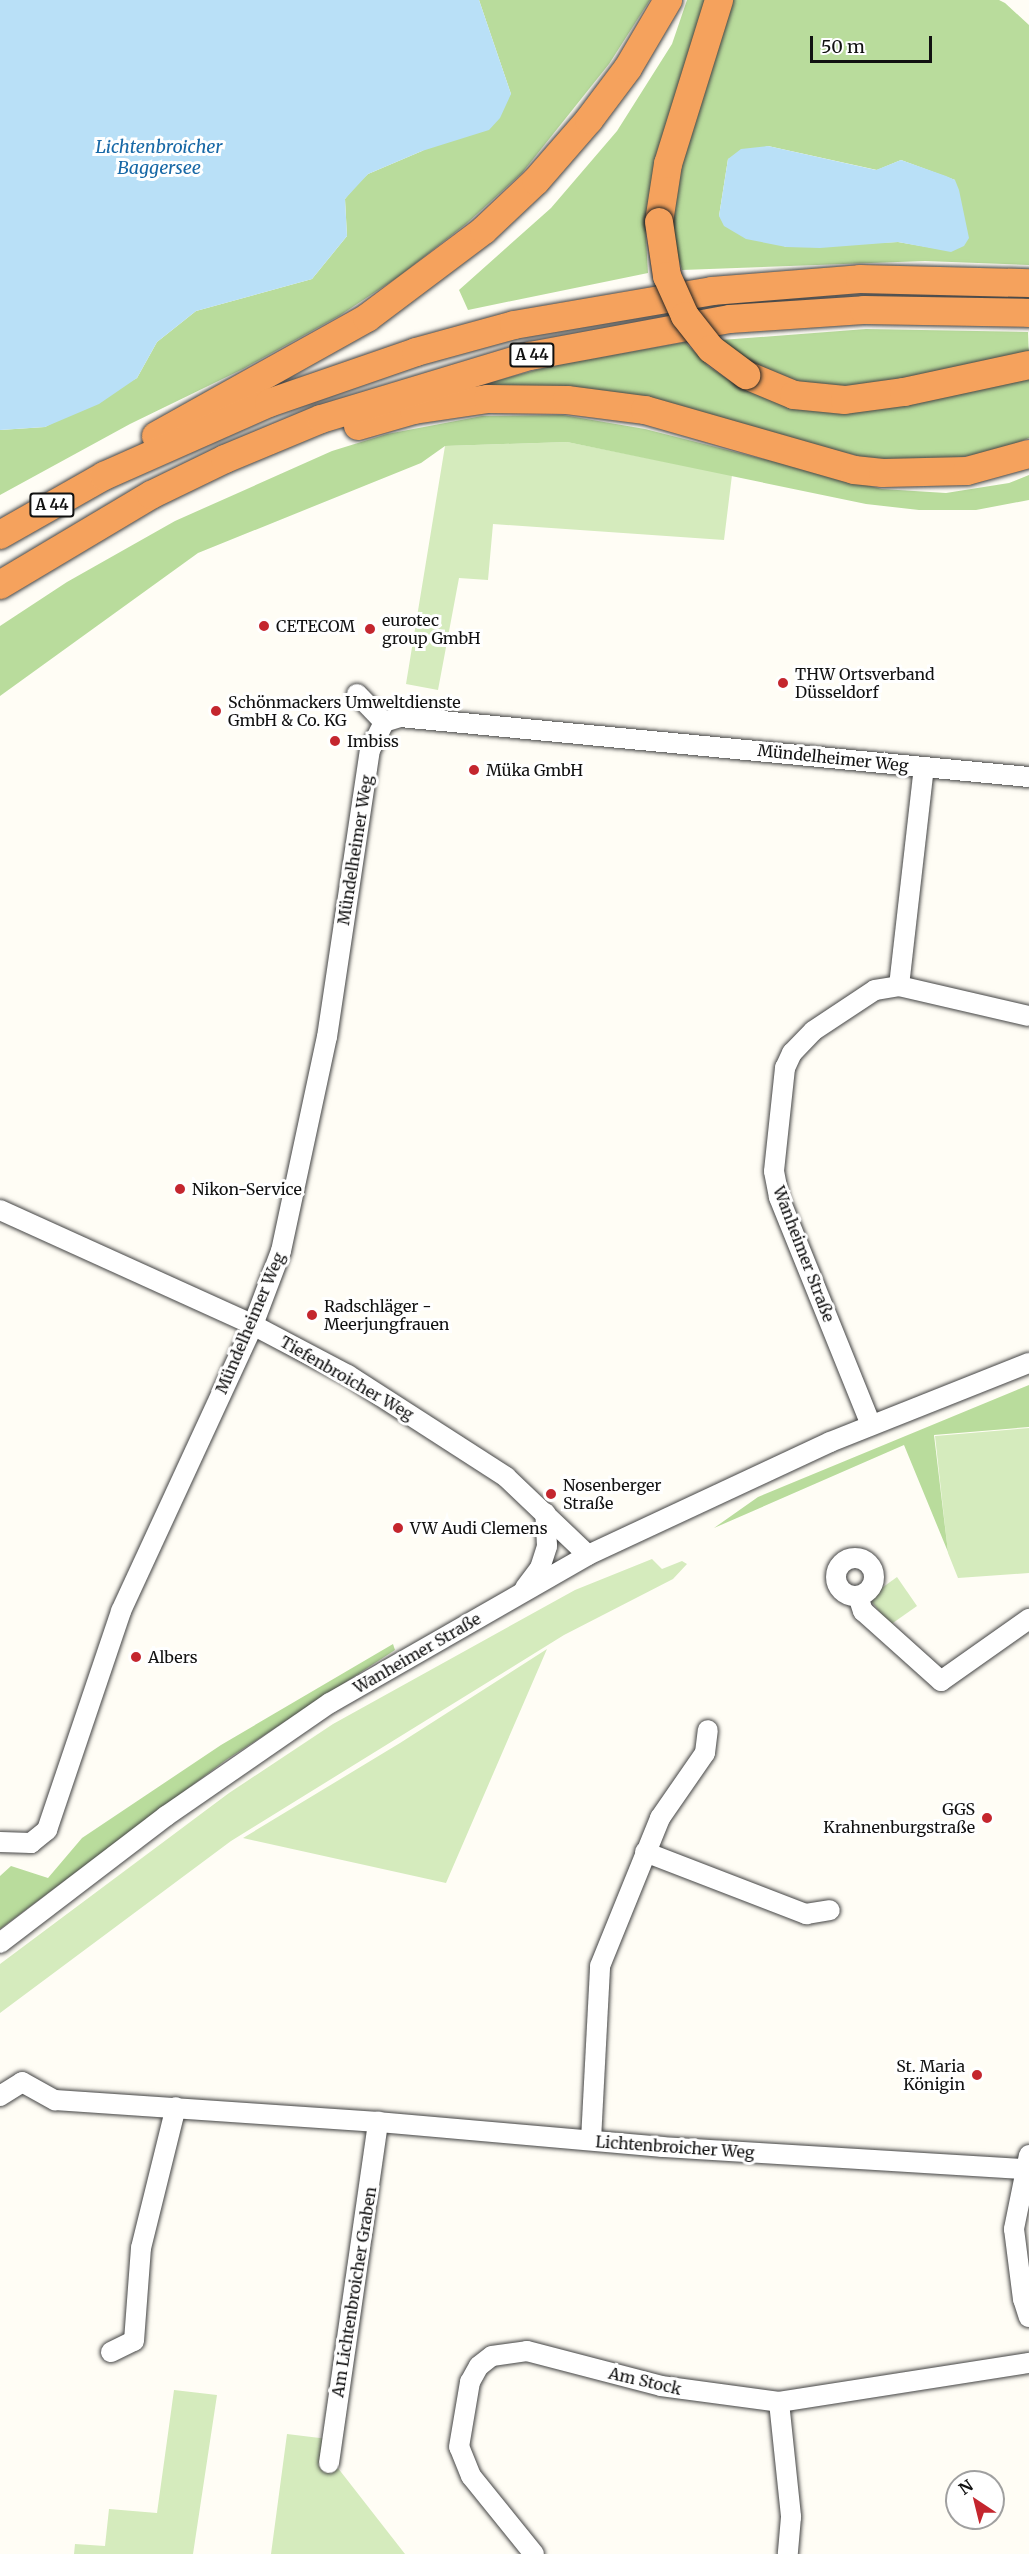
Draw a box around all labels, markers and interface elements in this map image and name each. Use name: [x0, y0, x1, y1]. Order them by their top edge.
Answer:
scale bar: [813, 24, 934, 62]
text: 50 m: [821, 35, 865, 58]
water label: Lichtenbroicher Baggersee: [95, 137, 223, 180]
road number: A 44: [508, 343, 556, 367]
road number: A 44: [28, 493, 76, 517]
place label: eurotec group GmbH: [382, 610, 481, 648]
place label: CETECOM: [276, 616, 355, 636]
marker: CETECOM: [257, 619, 271, 633]
marker: eurotec group GmbH: [363, 622, 377, 636]
place label: THW Ortsverband Düsseldorf: [795, 664, 935, 702]
marker: THW Ortsverband Düsseldorf: [776, 676, 790, 690]
place label: Schönmackers Umweltdienste GmbH & Co. KG: [228, 692, 461, 730]
marker: Schönmackers Umweltdienste GmbH & Co. KG: [209, 704, 223, 718]
place label: Imbiss: [347, 731, 399, 751]
marker: Imbiss: [328, 734, 342, 748]
street label: Mündelheimer Weg: [757, 741, 909, 775]
place label: Müka GmbH: [486, 760, 583, 780]
marker: Müka GmbH: [467, 763, 481, 777]
street label: Mündelheimer Weg: [334, 774, 376, 926]
place label: Nikon-Service: [192, 1179, 302, 1199]
marker: Nikon-Service: [173, 1182, 187, 1196]
street label: Wanheimer Straße: [769, 1183, 839, 1325]
street label: Mündelheimer Weg: [212, 1249, 288, 1397]
place label: Radschläger - Meerjungfrauen: [324, 1296, 449, 1334]
marker: Radschläger - Meerjungfrauen: [305, 1308, 319, 1322]
street label: Tiefenbroicher Weg: [277, 1332, 417, 1424]
place label: Nosenberger Straße: [563, 1475, 662, 1513]
marker: Nosenberger Straße: [544, 1487, 558, 1501]
place label: VW Audi Clemens: [410, 1518, 547, 1538]
marker: VW Audi Clemens: [391, 1521, 405, 1535]
street label: Wanheimer Straße: [350, 1609, 484, 1697]
place label: Albers: [148, 1647, 198, 1667]
marker: Albers: [129, 1650, 143, 1664]
place label: GGS Krahnenburgstraße: [823, 1799, 975, 1837]
marker: GGS Krahnenburgstraße: [980, 1811, 994, 1825]
place label: St. Maria Königin: [896, 2056, 965, 2094]
marker: St. Maria Königin: [970, 2068, 984, 2082]
street label: Lichtenbroicher Weg: [595, 2132, 755, 2162]
street label: Am Lichtenbroicher Graben: [328, 2185, 380, 2399]
street label: Am Stock: [607, 2363, 683, 2399]
north arrow: [945, 2470, 1005, 2530]
text: N: [955, 2475, 977, 2499]

